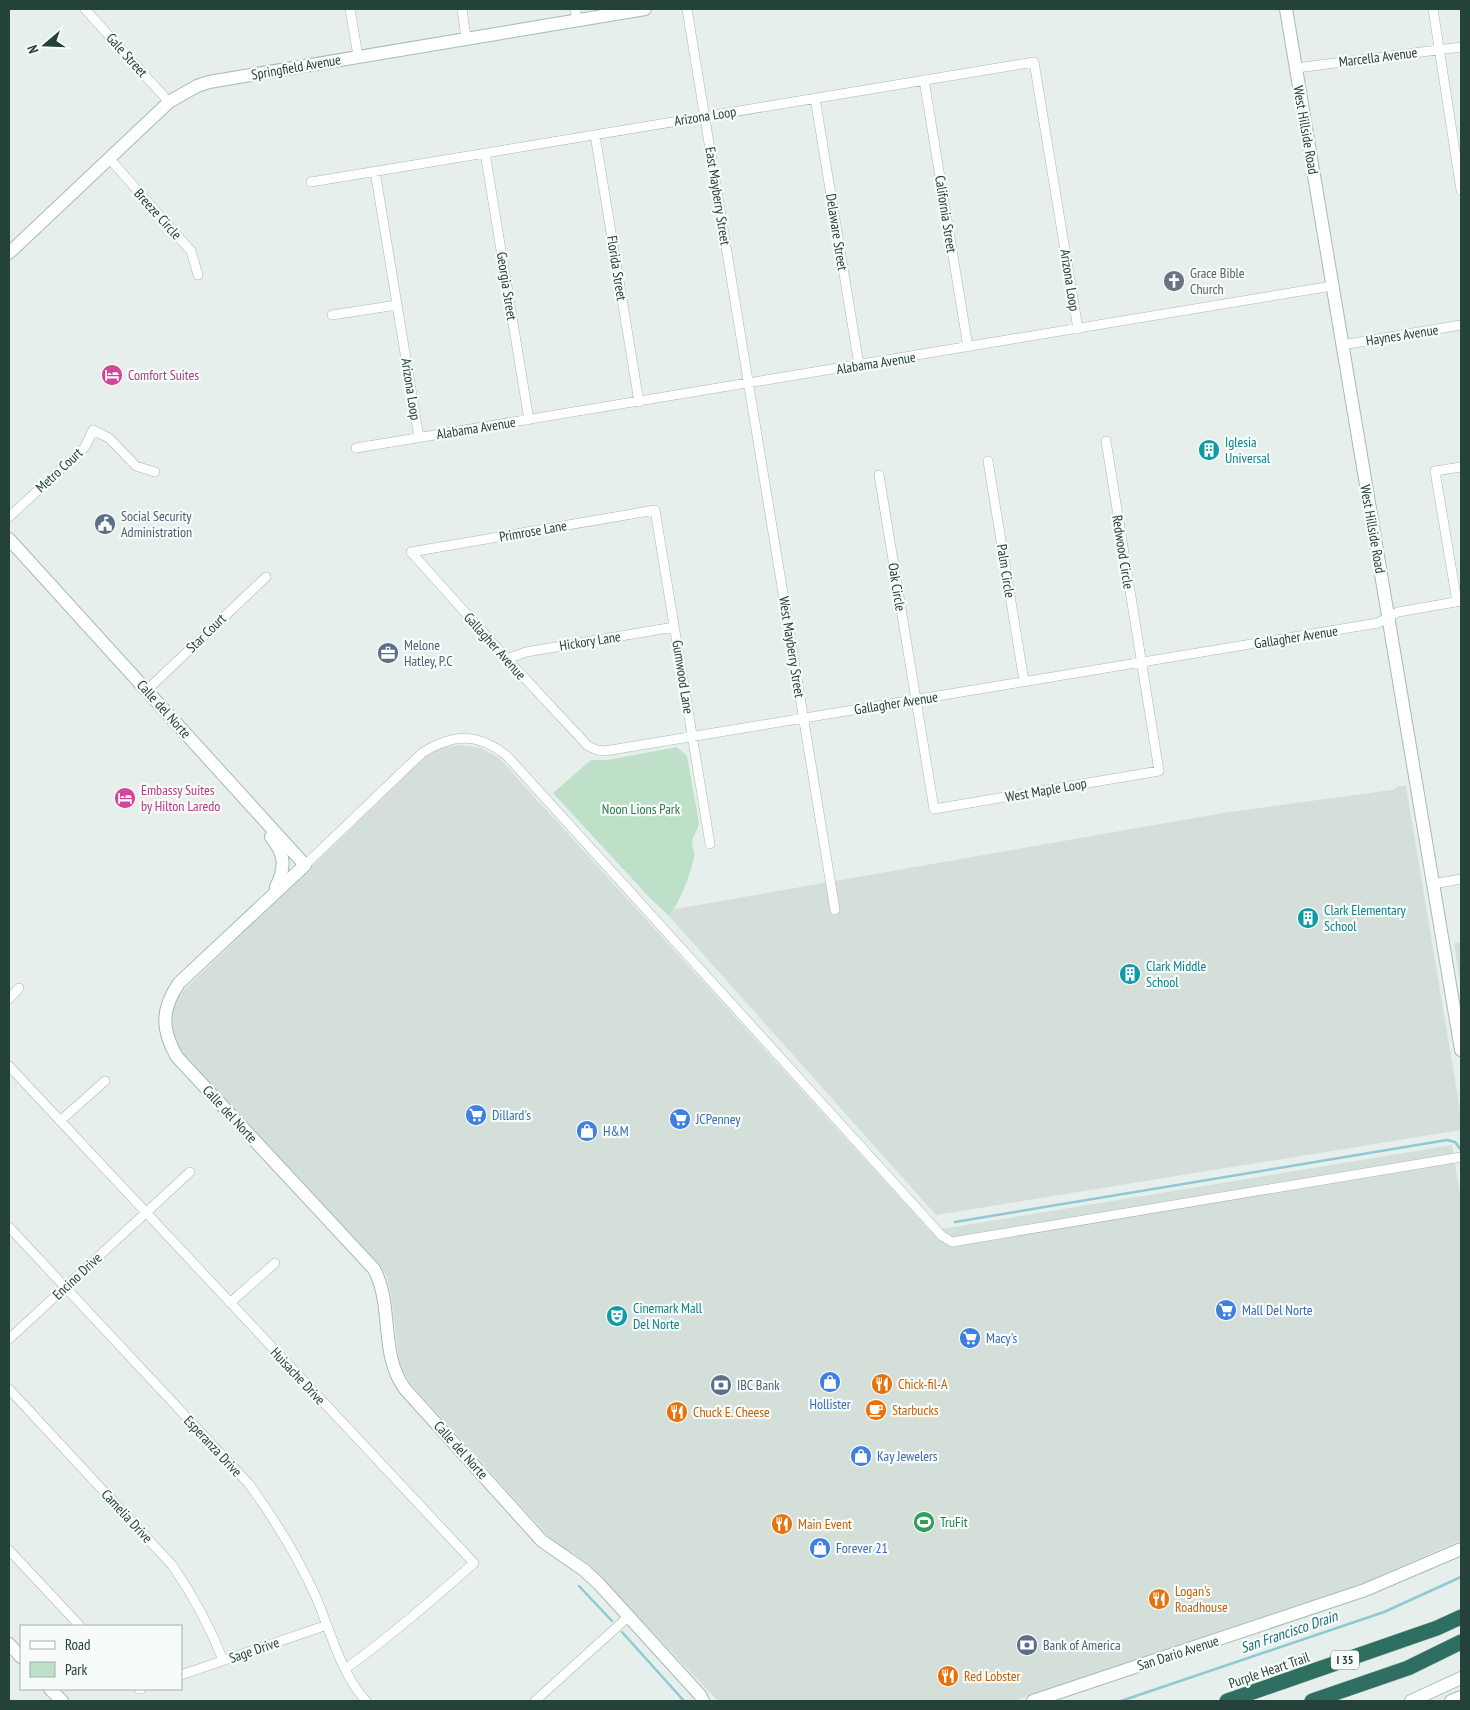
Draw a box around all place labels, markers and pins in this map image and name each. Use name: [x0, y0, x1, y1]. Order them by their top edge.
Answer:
place label: Grace Bible Church: [1190, 264, 1245, 298]
church icon: Grace Bible Church: [1162, 269, 1186, 293]
hotel icon: Comfort Suites: [100, 363, 124, 387]
place label: Comfort Suites: [128, 366, 199, 384]
place label: Iglesia Universal: [1225, 433, 1271, 467]
building icon: Iglesia Universal: [1197, 438, 1221, 462]
place label: Social Security Administration: [121, 507, 192, 541]
public building icon: Social Security Administration: [93, 512, 117, 536]
place label: Melone Hatley, P.C: [404, 636, 453, 670]
office icon: Melone Hatley, P.C: [376, 641, 400, 665]
place label: Embassy Suites by Hilton Laredo: [141, 781, 220, 815]
hotel icon: Embassy Suites by Hilton Laredo: [113, 786, 137, 810]
place label: Clark Elementary School: [1324, 901, 1407, 935]
building icon: Clark Elementary School: [1296, 906, 1320, 930]
place label: Clark Middle School: [1146, 957, 1207, 991]
building icon: Clark Middle School: [1118, 962, 1142, 986]
supermarket icon: Dillard's: [464, 1103, 488, 1127]
place label: Dillard's: [492, 1106, 531, 1124]
supermarket icon: JCPenney: [668, 1107, 692, 1131]
place label: JCPenney: [695, 1110, 741, 1128]
shop icon: H&M: [575, 1119, 599, 1143]
place label: H&M: [603, 1122, 629, 1140]
supermarket icon: Mall Del Norte: [1214, 1298, 1238, 1322]
place label: Cinemark Mall Del Norte: [633, 1299, 703, 1333]
place label: Mall Del Norte: [1242, 1301, 1313, 1319]
theatre icon: Cinemark Mall Del Norte: [605, 1304, 629, 1328]
supermarket icon: Macy's: [958, 1326, 982, 1350]
place label: Macy's: [986, 1329, 1017, 1347]
shop icon: Hollister: [818, 1370, 842, 1394]
restaurant icon: Chick-fil-A: [870, 1372, 894, 1396]
bank icon: IBC Bank: [709, 1373, 733, 1397]
place label: Chick-fil-A: [898, 1375, 948, 1393]
place label: IBC Bank: [737, 1376, 780, 1394]
place label: Hollister: [809, 1395, 851, 1413]
cafe icon: Starbucks: [864, 1398, 888, 1422]
restaurant icon: Chuck E. Cheese: [665, 1400, 689, 1424]
place label: Starbucks: [892, 1401, 939, 1419]
place label: Chuck E. Cheese: [693, 1403, 770, 1421]
shop icon: Kay Jewelers: [849, 1444, 873, 1468]
place label: Kay Jewelers: [877, 1447, 938, 1465]
sports icon: TruFit: [912, 1510, 936, 1534]
restaurant icon: Main Event: [770, 1512, 794, 1536]
place label: TruFit: [940, 1513, 968, 1531]
place label: Main Event: [798, 1515, 852, 1533]
shop icon: Forever 21: [808, 1536, 832, 1560]
place label: Forever 21: [836, 1539, 888, 1557]
place label: Logan's Roadhouse: [1175, 1582, 1228, 1616]
restaurant icon: Logan's Roadhouse: [1147, 1587, 1171, 1611]
bank icon: Bank of America: [1015, 1633, 1039, 1657]
place label: Bank of America: [1043, 1636, 1120, 1654]
restaurant icon: Red Lobster: [936, 1664, 960, 1688]
place label: Red Lobster: [964, 1667, 1021, 1685]

